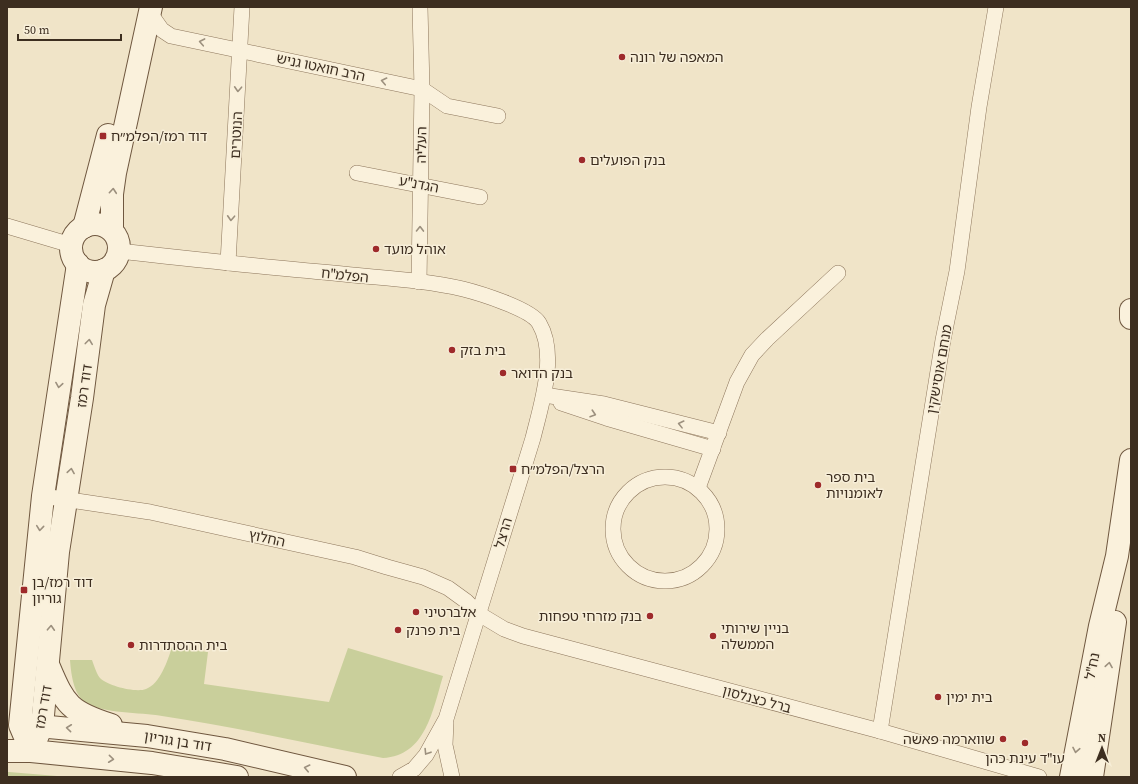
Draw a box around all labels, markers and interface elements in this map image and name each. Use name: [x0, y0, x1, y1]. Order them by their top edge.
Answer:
scale bar: [18, 16, 121, 42]
text: 50 m: [24, 22, 50, 38]
one-way arrow: [199, 39, 205, 47]
place label: המאפה של רונה: [630, 47, 723, 67]
street label: הרב חואטו גניש: [275, 48, 367, 86]
marker: המאפה של רונה: [617, 52, 627, 62]
one-way arrow: [381, 78, 387, 86]
one-way arrow: [234, 86, 243, 92]
street label: הנוטרים: [225, 111, 247, 159]
place label: דוד רמז/הפלמ״ח: [111, 126, 208, 146]
street label: העליה: [411, 126, 431, 164]
marker: דוד רמז/הפלמ״ח: [98, 131, 108, 141]
place label: בנק הפועלים: [590, 150, 666, 170]
marker: בנק הפועלים: [577, 155, 587, 165]
street label: הגדנ"ע: [397, 170, 441, 198]
one-way arrow: [108, 188, 117, 195]
one-way arrow: [226, 215, 235, 221]
one-way arrow: [416, 226, 424, 232]
place label: אוהל מועד: [384, 239, 446, 259]
marker: אוהל מועד: [371, 244, 381, 254]
street label: הפלמ"ח: [320, 263, 370, 287]
street label: מנחם אוסישקין: [921, 323, 957, 415]
one-way arrow: [84, 339, 93, 345]
place label: בית בזק: [460, 340, 506, 360]
marker: בית בזק: [447, 345, 457, 355]
street label: דוד רמז: [71, 363, 97, 409]
place label: בנק הדואר: [511, 363, 573, 383]
marker: בנק הדואר: [498, 368, 508, 378]
one-way arrow: [55, 382, 64, 389]
one-way arrow: [589, 409, 596, 418]
one-way arrow: [678, 420, 685, 428]
place label: הרצל/הפלמ״ח: [521, 459, 605, 479]
marker: הרצל/הפלמ״ח: [508, 464, 518, 474]
place label: בית ספר לאומנויות: [826, 467, 883, 503]
one-way arrow: [66, 468, 75, 474]
marker: בית ספר לאומנויות: [813, 480, 823, 490]
street label: הרצל: [489, 515, 517, 551]
street label: החלוץ: [247, 524, 287, 552]
one-way arrow: [35, 525, 44, 531]
place label: דוד רמז/בן גוריון: [32, 572, 93, 608]
marker: דוד רמז/בן גוריון: [19, 585, 29, 595]
place label: אלברטיני: [424, 602, 477, 622]
place label: בנק מזרחי טפחות: [539, 606, 642, 626]
marker: אלברטיני: [411, 607, 421, 617]
marker: בנק מזרחי טפחות: [645, 611, 655, 621]
place label: בניין שירותי הממשלה: [721, 618, 789, 654]
place label: בית פרנק: [406, 620, 461, 640]
one-way arrow: [46, 625, 55, 631]
marker: בית פרנק: [393, 625, 403, 635]
marker: בניין שירותי הממשלה: [708, 631, 718, 641]
place label: בית ההסתדרות: [139, 635, 227, 655]
marker: בית ההסתדרות: [126, 640, 136, 650]
street label: נח"ל: [1080, 651, 1104, 681]
one-way arrow: [1104, 662, 1113, 668]
street label: ברל כצנלסון: [720, 680, 794, 718]
street label: דוד רמז: [29, 683, 57, 730]
place label: בית ימין: [946, 687, 993, 707]
marker: בית ימין: [933, 692, 943, 702]
one-way arrow: [66, 724, 72, 733]
street label: דוד בן גוריון: [143, 726, 214, 756]
north arrow: [1082, 728, 1122, 768]
place label: שווארמה פאשה: [903, 729, 995, 749]
text: N: [1098, 731, 1106, 746]
marker: שווארמה פאשה: [998, 734, 1008, 744]
marker: עו"ד עינת כהן: [1020, 738, 1030, 748]
one-way arrow: [1072, 747, 1081, 753]
one-way arrow: [425, 748, 432, 755]
place label: עו"ד עינת כהן: [985, 748, 1065, 768]
one-way arrow: [108, 754, 114, 763]
one-way arrow: [304, 764, 311, 773]

